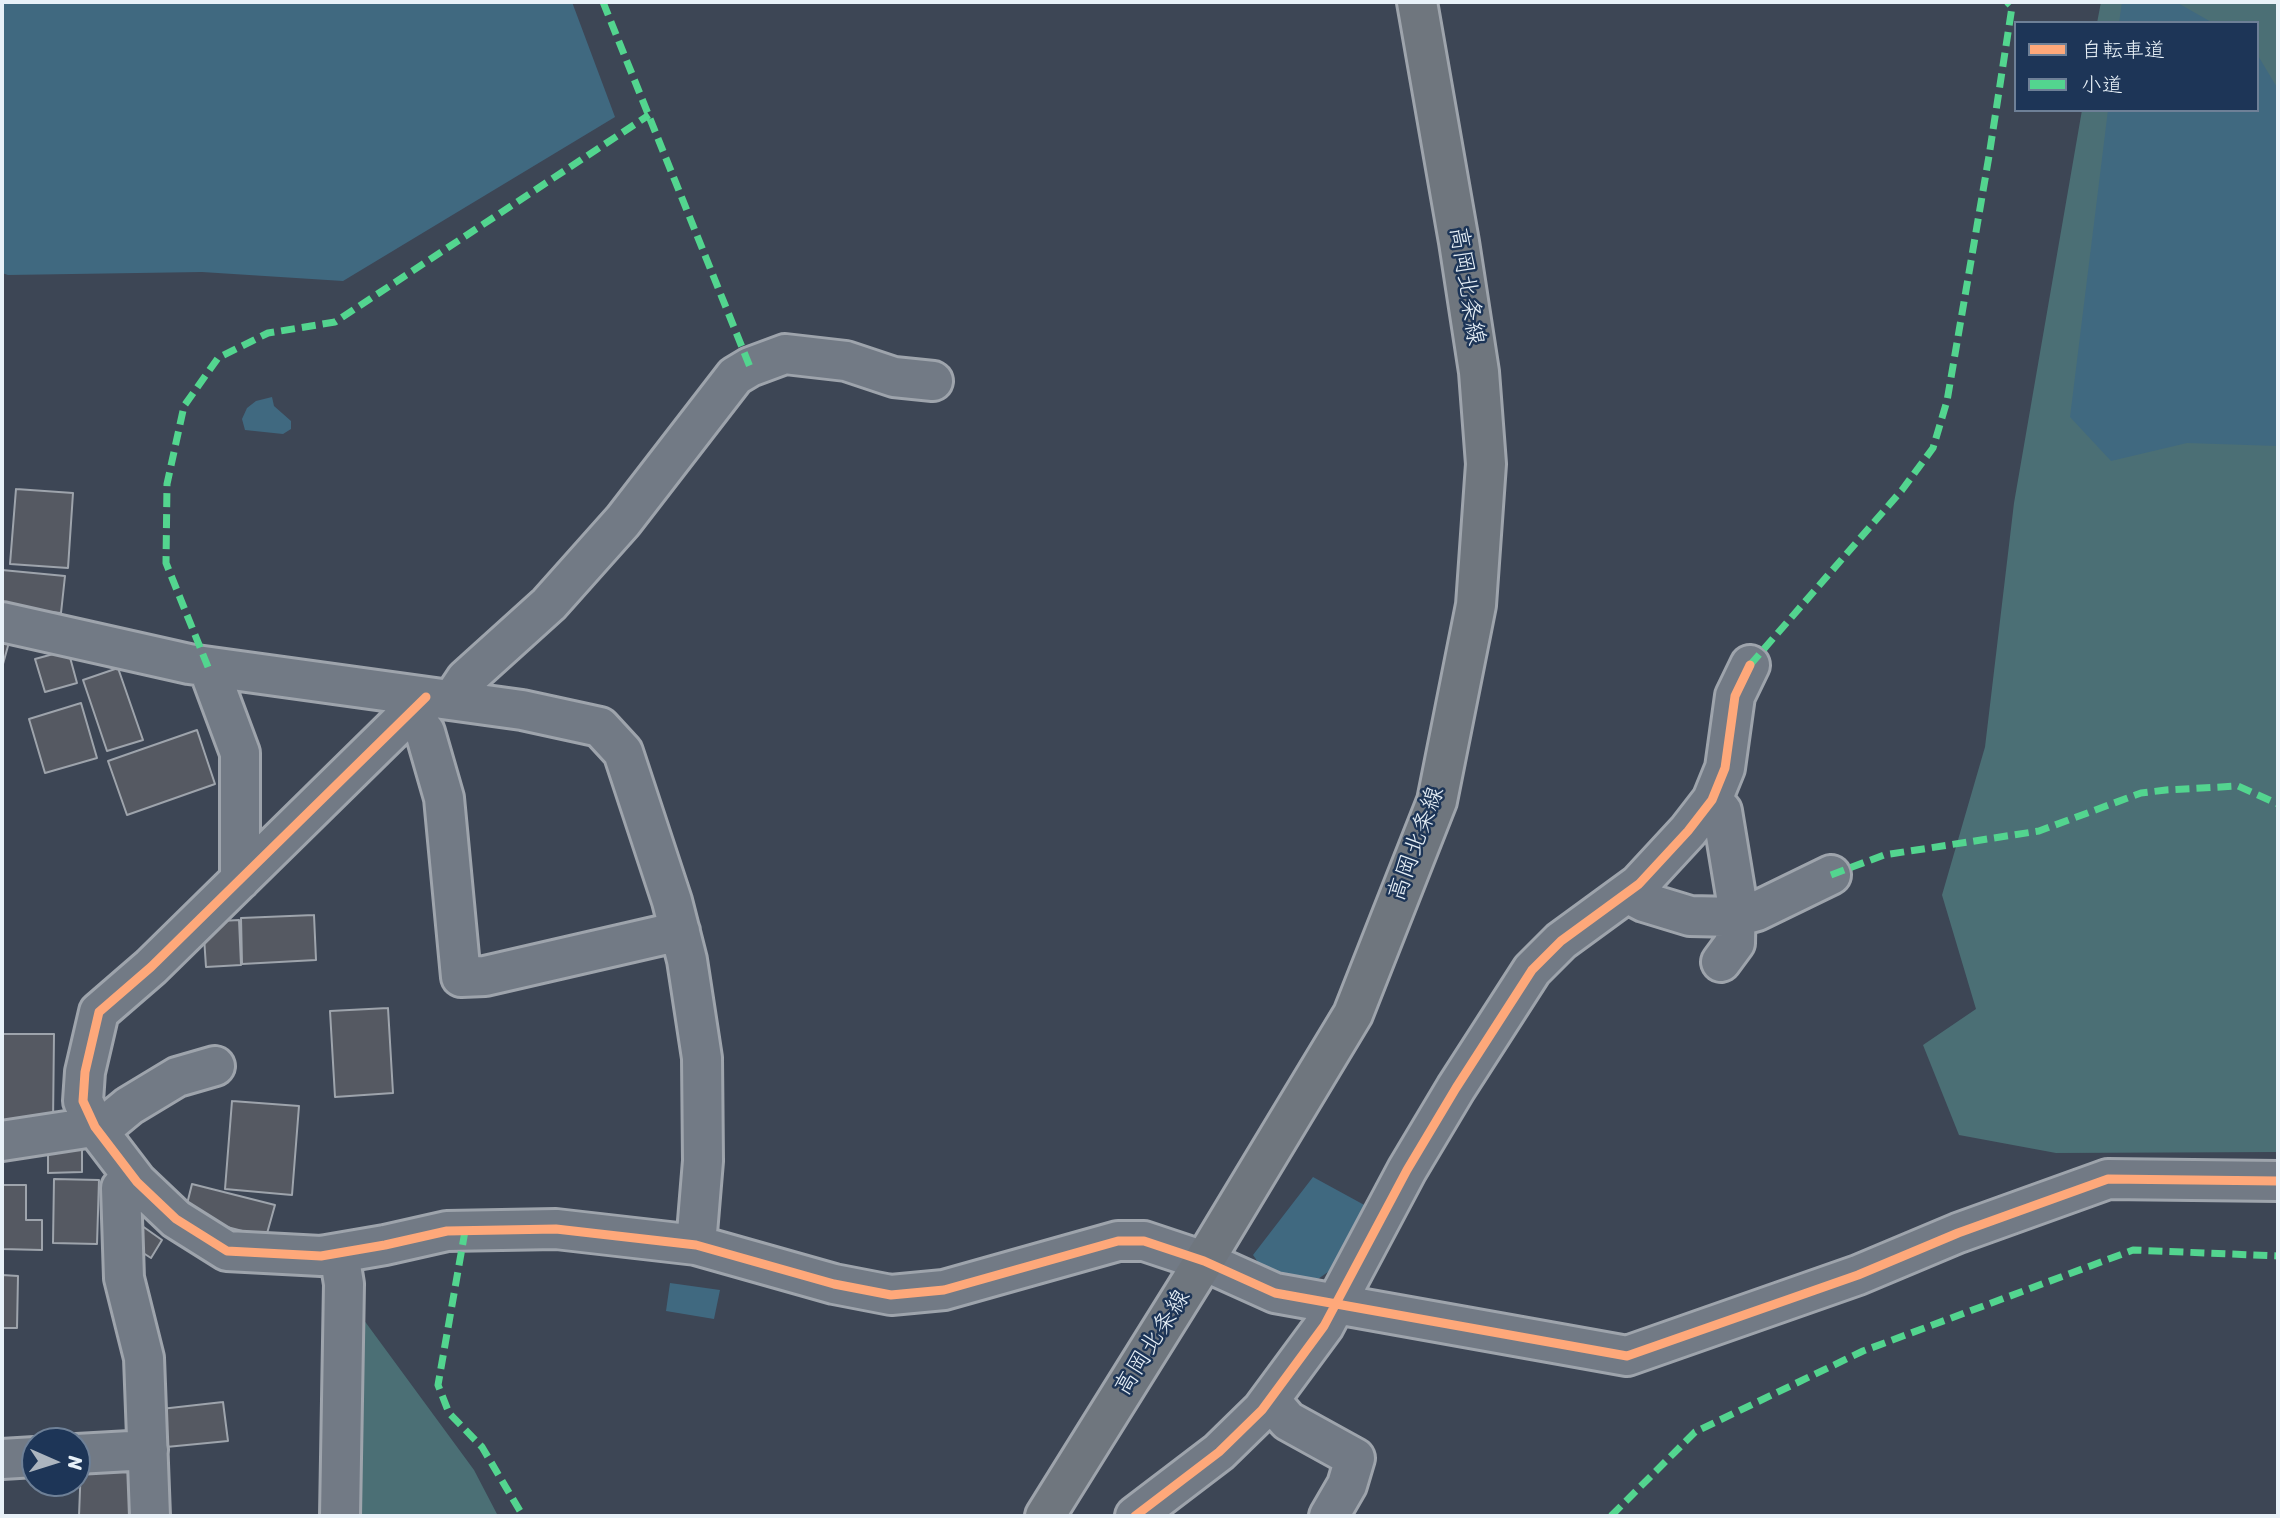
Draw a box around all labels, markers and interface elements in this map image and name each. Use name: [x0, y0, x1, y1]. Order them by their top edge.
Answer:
legend: [2014, 21, 2259, 112]
text: 自転車道: [2081, 31, 2165, 69]
text: 小道: [2081, 66, 2123, 104]
street label: 高岡北条線: [1442, 224, 1490, 348]
street label: 高岡北条線: [1383, 783, 1451, 905]
street label: 高岡北条線: [1109, 1284, 1197, 1402]
north arrow: [21, 1427, 91, 1497]
text: N: [59, 1456, 92, 1470]

